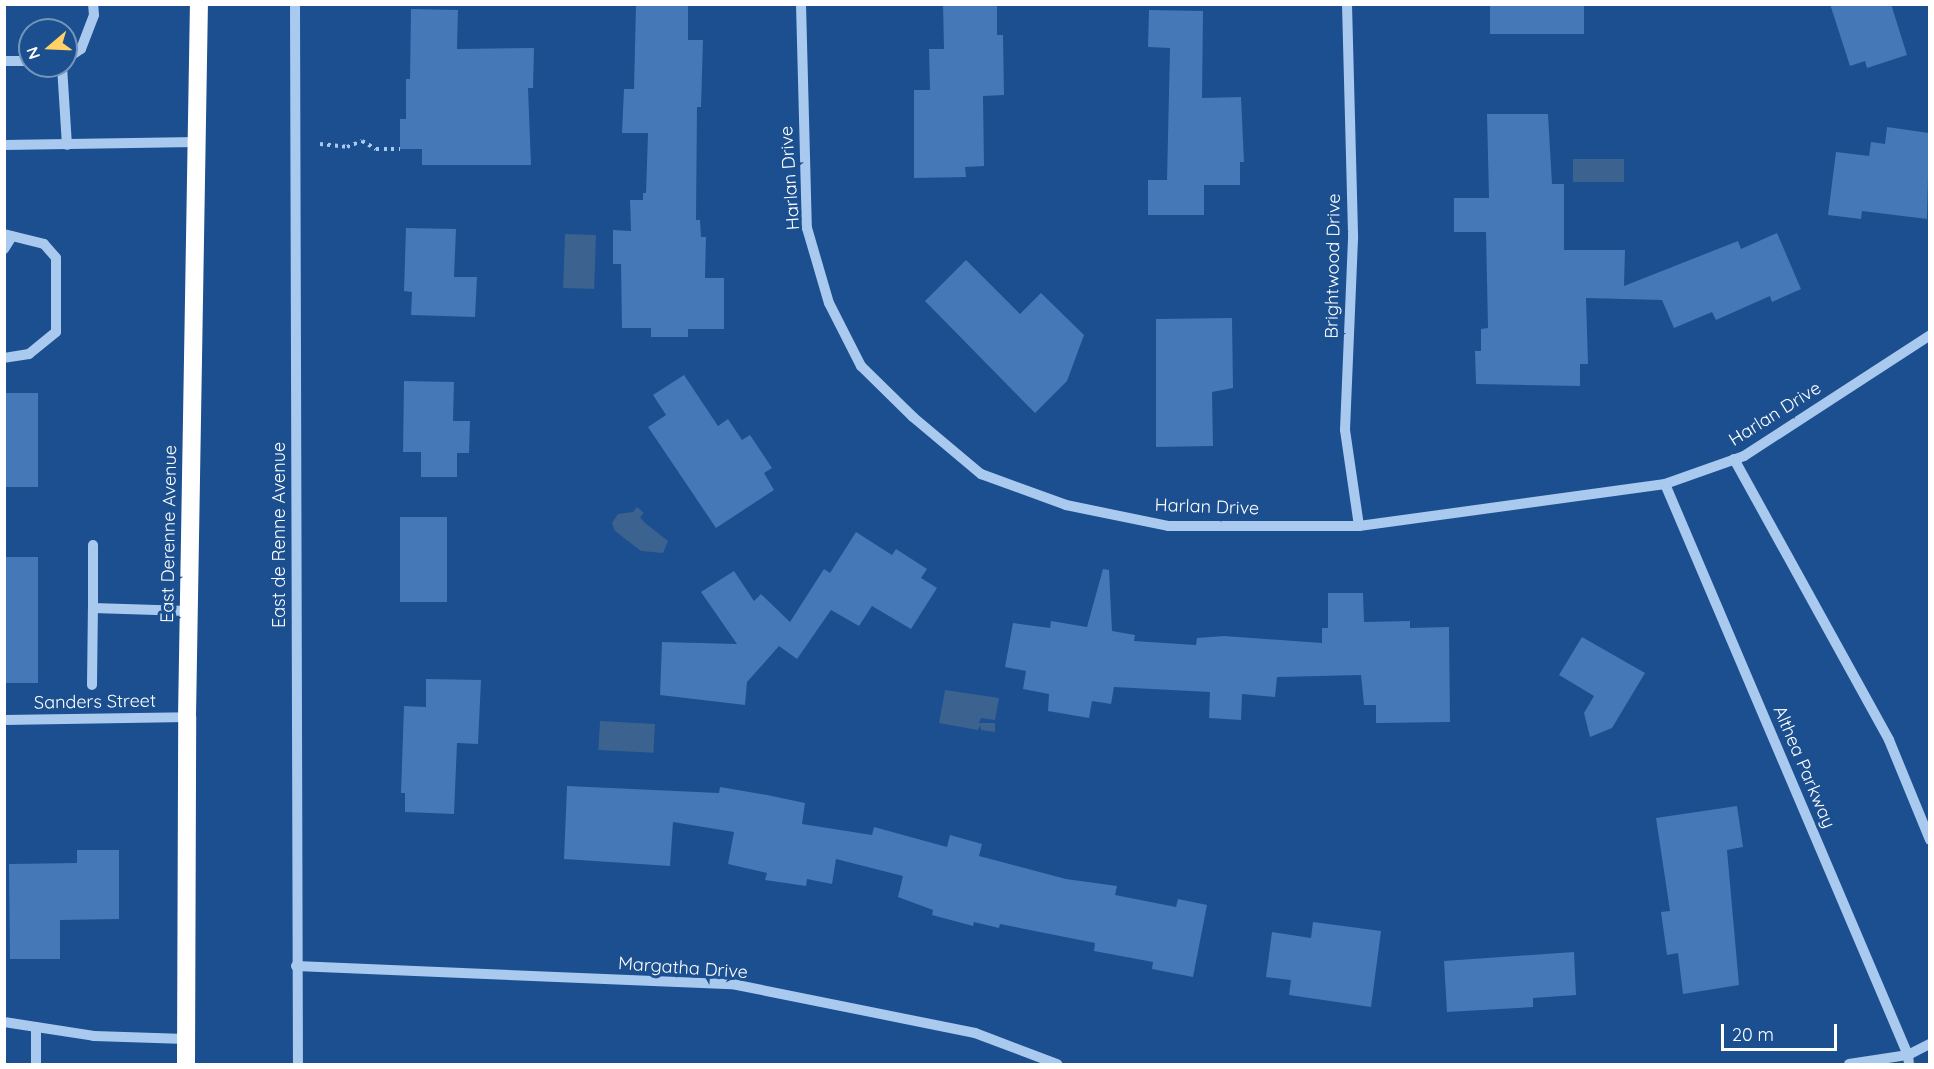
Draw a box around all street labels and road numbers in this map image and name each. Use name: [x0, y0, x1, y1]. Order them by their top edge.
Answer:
street label: Harlan Drive: [776, 125, 804, 231]
street label: Brightwood Drive: [1321, 193, 1345, 339]
street label: Harlan Drive: [1725, 377, 1825, 451]
street label: East de Renne Avenue: [268, 442, 290, 628]
street label: East Derenne Avenue: [157, 445, 181, 623]
street label: Harlan Drive: [1154, 494, 1260, 520]
street label: Sanders Street: [34, 690, 156, 714]
street label: Althea Parkway: [1768, 703, 1840, 831]
street label: Margatha Drive: [617, 953, 749, 983]

